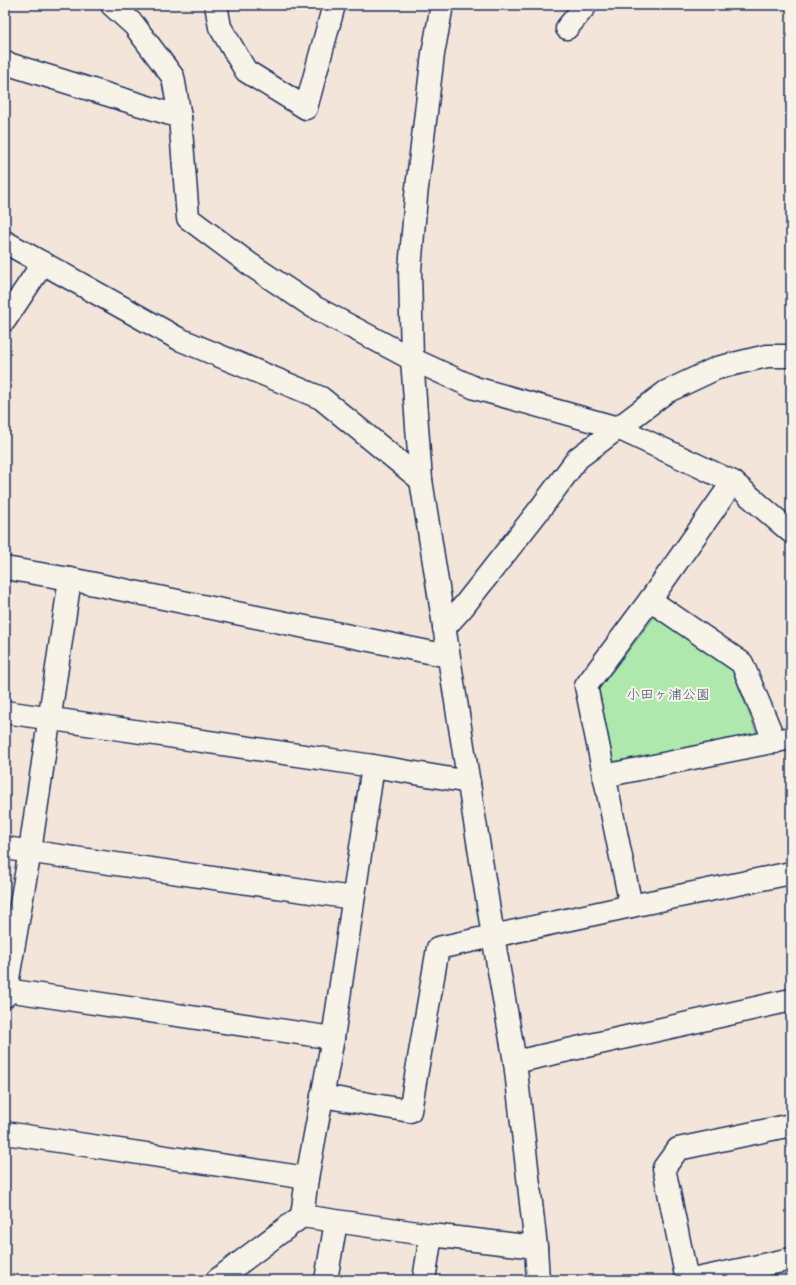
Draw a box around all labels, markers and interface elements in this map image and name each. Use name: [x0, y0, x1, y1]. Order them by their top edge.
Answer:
park label: 小田ヶ浦公園: [626, 686, 710, 703]

